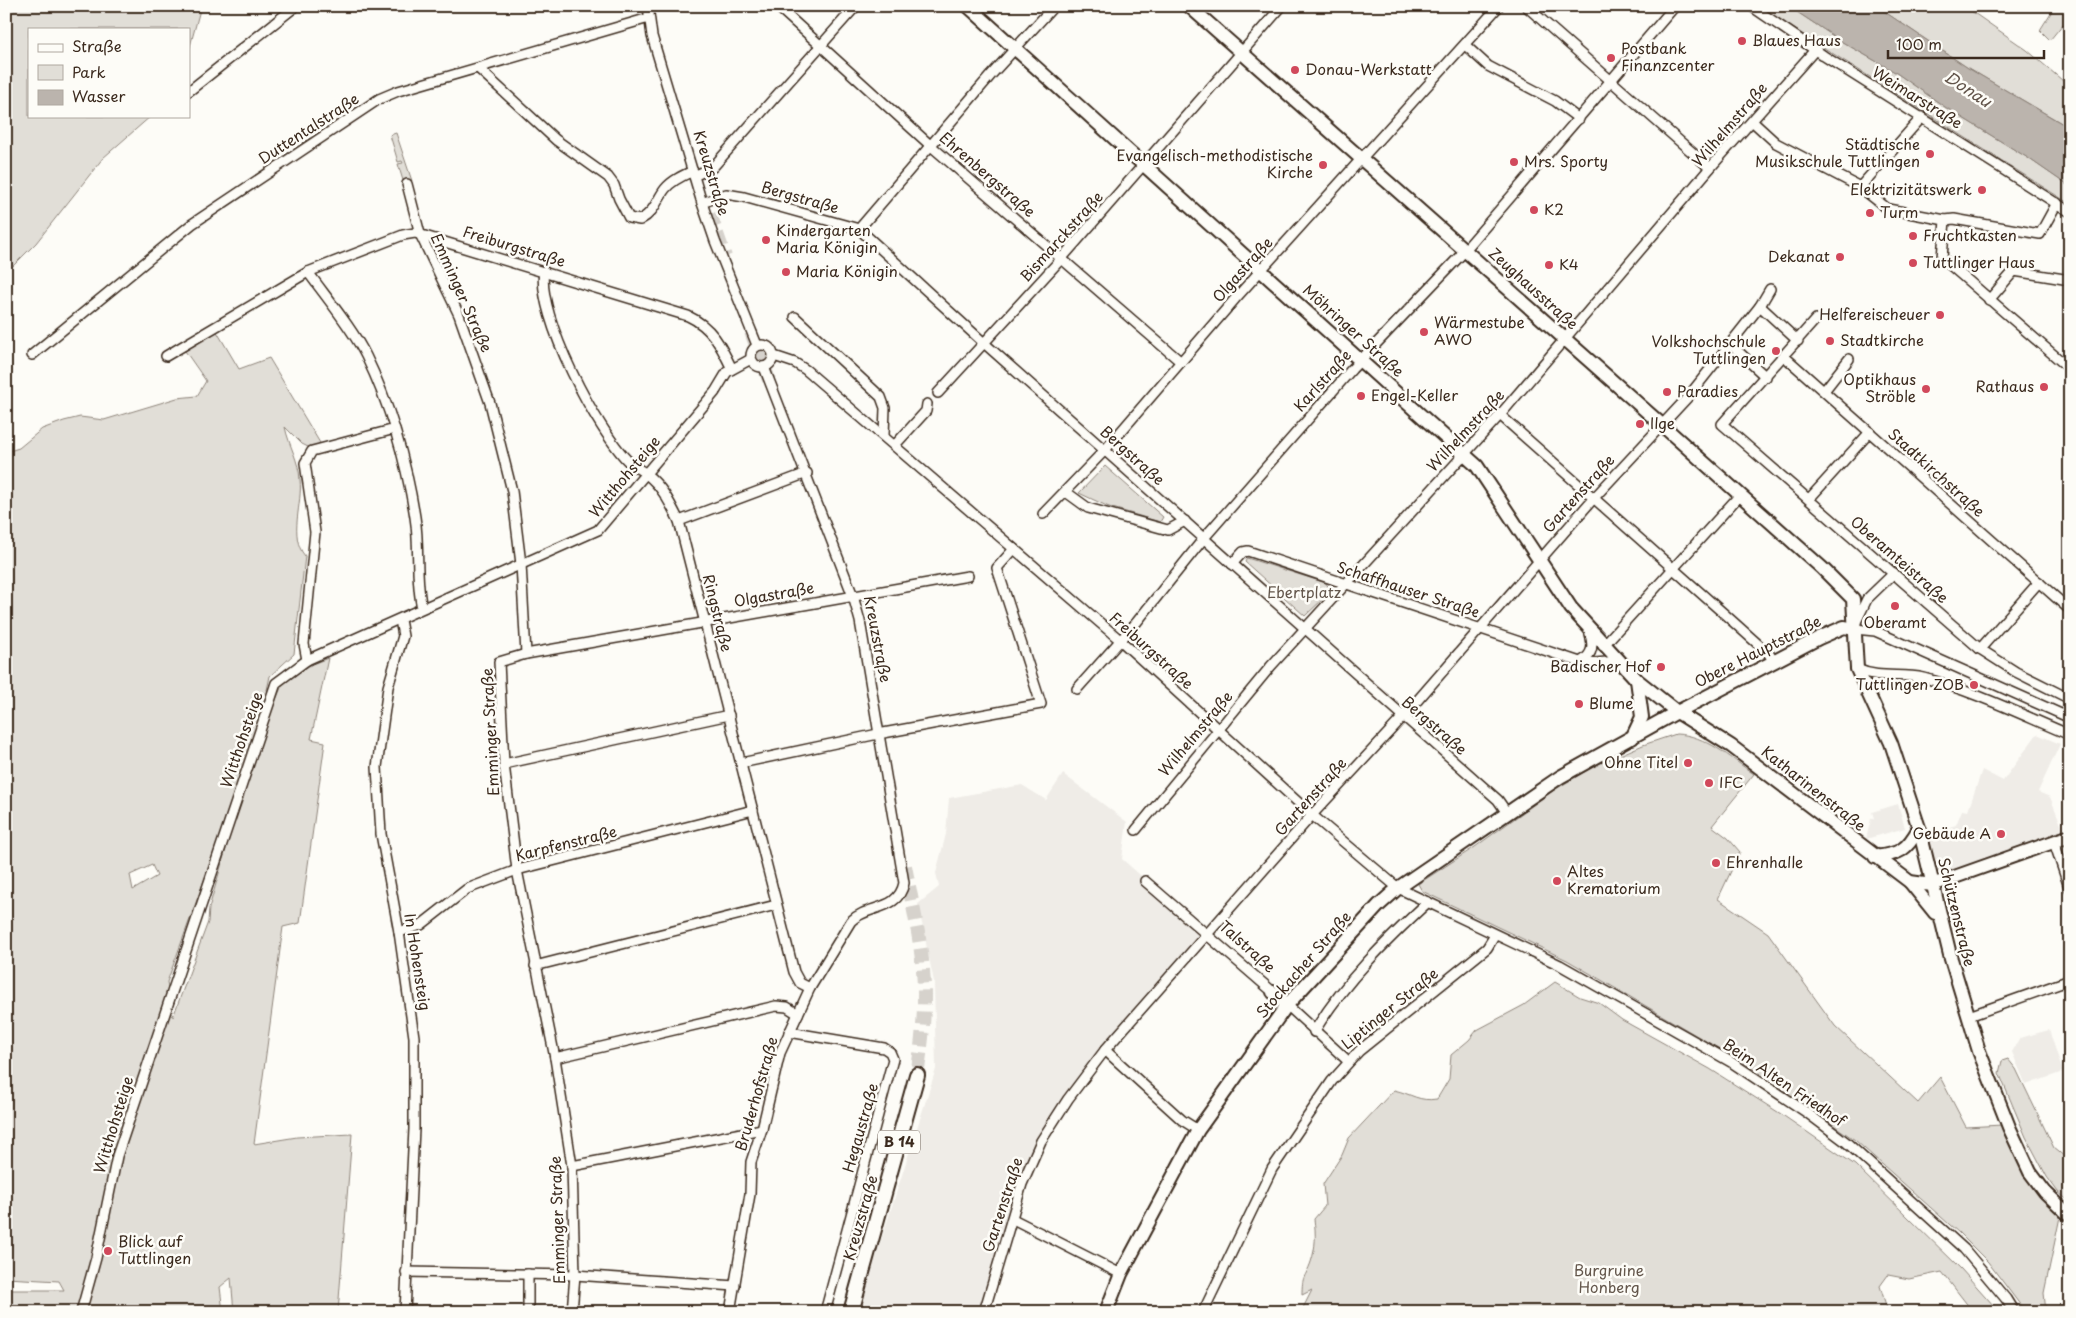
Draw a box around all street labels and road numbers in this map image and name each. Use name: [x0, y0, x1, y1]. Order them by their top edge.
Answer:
street label: Weimarstraße: [1868, 60, 1967, 134]
street label: Wilhelmstraße: [1686, 77, 1772, 171]
street label: Duttentalstraße: [253, 87, 363, 169]
street label: Ehrenbergstraße: [935, 126, 1041, 222]
street label: Kreuzstraße: [689, 127, 736, 218]
street label: Bergstraße: [759, 174, 842, 219]
street label: Bismarckstraße: [1014, 186, 1108, 286]
street label: Freiburgstraße: [460, 219, 569, 272]
street label: Emminger Straße: [426, 229, 499, 356]
street label: Olgastraße: [1206, 231, 1278, 307]
street label: Zeughausstraße: [1484, 241, 1584, 334]
street label: Möhringer Straße: [1298, 278, 1410, 382]
street label: Karlstraße: [1288, 344, 1356, 416]
street label: Wilhelmstraße: [1421, 384, 1509, 476]
street label: Bergstraße: [1096, 420, 1170, 490]
street label: Stadtkirchstraße: [1883, 422, 1991, 522]
street label: Witthohsteige: [583, 430, 665, 522]
street label: Gartenstraße: [1536, 449, 1619, 537]
street label: Oberamteistraße: [1846, 510, 1954, 608]
street label: Schaffhauser Straße: [1334, 555, 1483, 623]
street label: Ringstraße: [698, 571, 739, 654]
street label: Olgastraße: [732, 575, 816, 612]
street label: Kreuzstraße: [859, 593, 898, 684]
street label: Freiburgstraße: [1105, 606, 1199, 694]
street label: Obere Hauptstraße: [1690, 609, 1825, 693]
street label: Emminger Straße: [475, 667, 504, 797]
street label: Wilhelmstraße: [1152, 685, 1237, 781]
street label: Witthohsteige: [213, 688, 268, 791]
street label: Bergstraße: [1397, 690, 1473, 760]
street label: Katharinenstraße: [1757, 740, 1871, 836]
street label: Gartenstraße: [1268, 752, 1351, 840]
street label: Karpfenstraße: [512, 819, 619, 866]
street label: Schützenstraße: [1933, 855, 1982, 969]
street label: Stockacher Straße: [1250, 905, 1356, 1023]
street label: In Hohensteig: [399, 911, 438, 1012]
street label: Talstraße: [1215, 914, 1281, 978]
street label: Liptinger Straße: [1336, 961, 1443, 1054]
street label: Beim Alten Friedhof: [1719, 1032, 1852, 1132]
street label: Bruderhofstraße: [728, 1034, 783, 1153]
street label: Witthohsteige: [87, 1073, 138, 1176]
street label: Hegaustraße: [836, 1080, 883, 1175]
road number: B 14: [878, 1130, 920, 1154]
street label: Gartenstraße: [975, 1154, 1028, 1255]
street label: Emminger Straße: [543, 1156, 570, 1285]
street label: Kreuzstraße: [836, 1172, 883, 1263]

